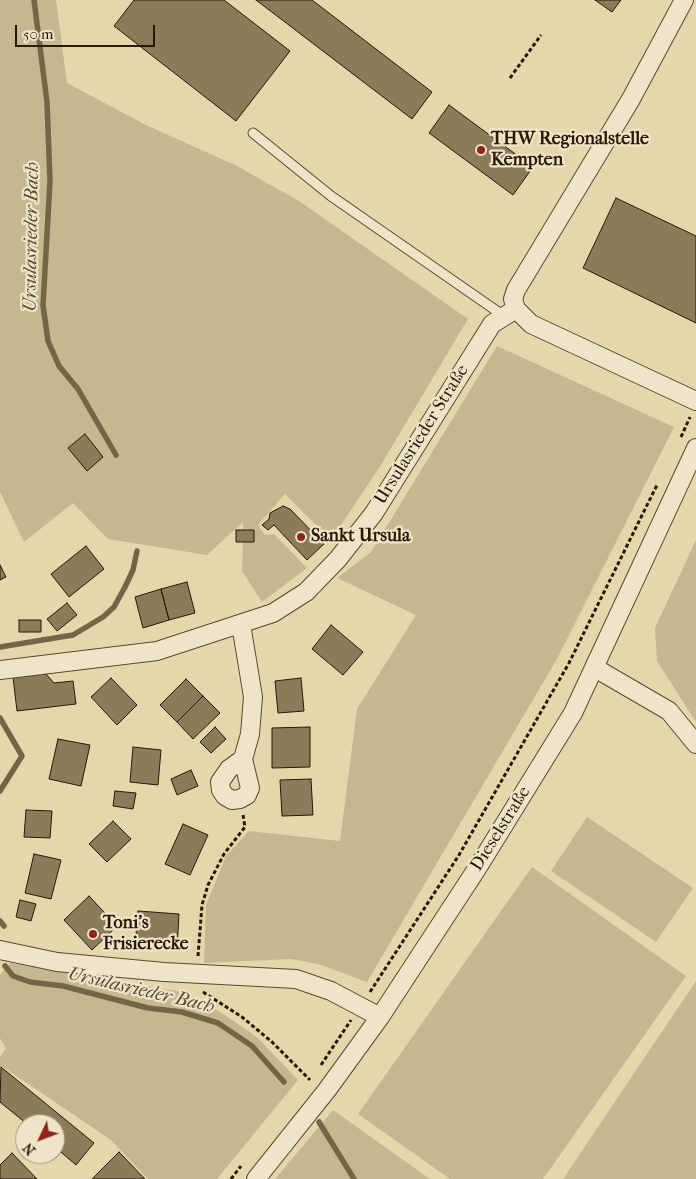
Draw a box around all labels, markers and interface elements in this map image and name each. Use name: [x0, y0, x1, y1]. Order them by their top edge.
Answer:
scale bar: [18, 15, 158, 47]
text: 50 m: [23, 25, 53, 43]
place label: THW Regionalstelle Kempten: [491, 129, 649, 172]
marker: THW Regionalstelle Kempten: [475, 144, 487, 156]
water label: Ursulasrieder Bach: [19, 162, 45, 312]
street label: Ursulasrieder Straße: [370, 361, 474, 509]
place label: Sankt Ursula: [311, 526, 410, 548]
marker: Sankt Ursula: [295, 531, 307, 543]
street label: Dieselstraße: [466, 783, 536, 875]
place label: Toni's Frisierecke: [103, 913, 189, 956]
marker: Toni's Frisierecke: [87, 928, 99, 940]
water label: Ursulasrieder Bach: [66, 963, 216, 1019]
north arrow: [15, 1114, 65, 1164]
text: N: [20, 1139, 39, 1159]

